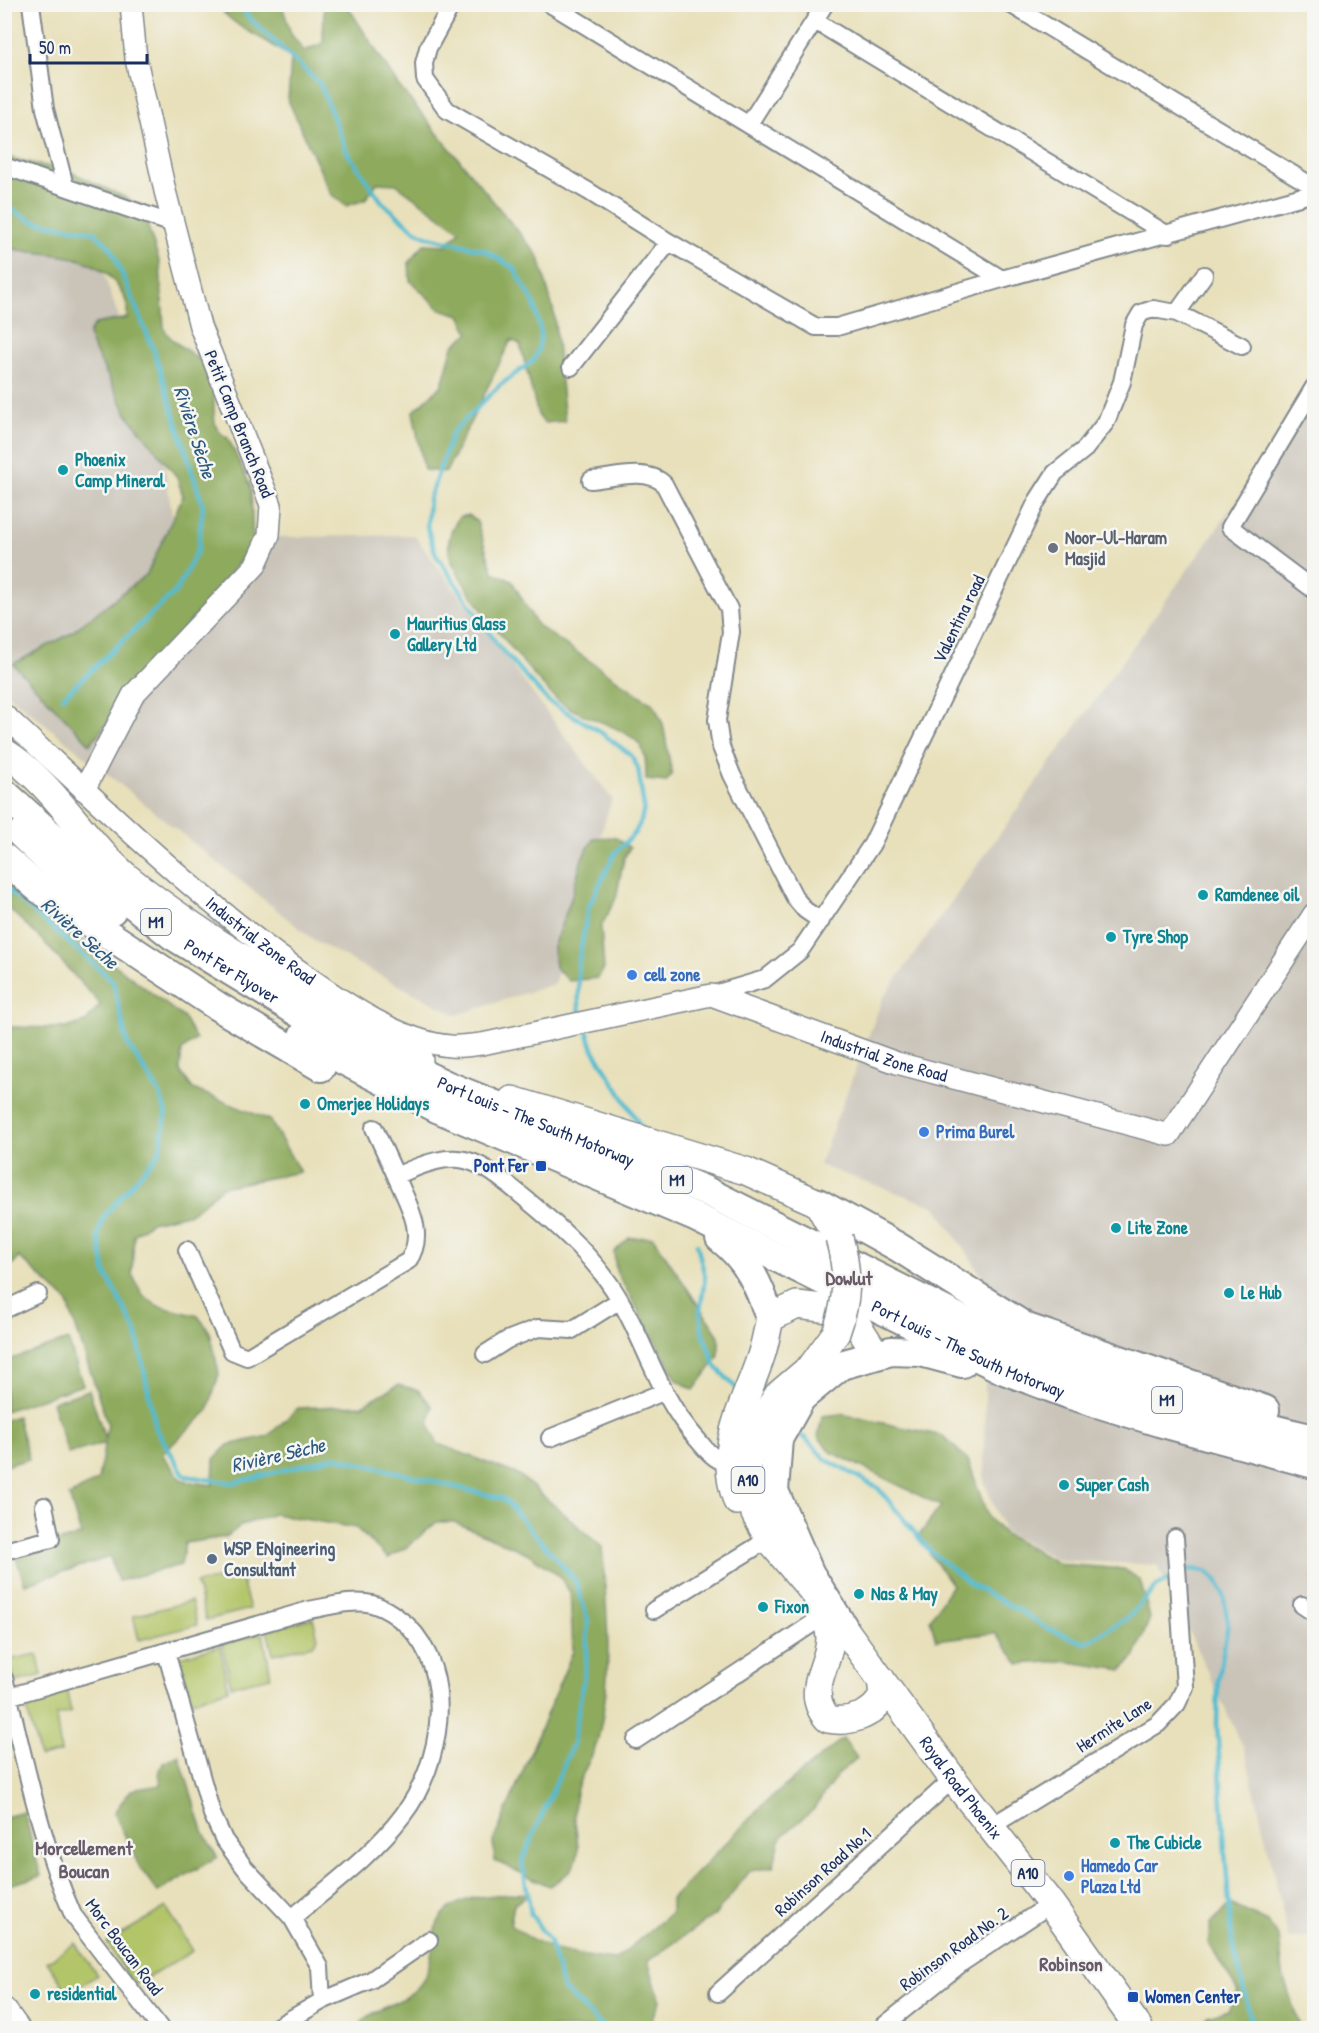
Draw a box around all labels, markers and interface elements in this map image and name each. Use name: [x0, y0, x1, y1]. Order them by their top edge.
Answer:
scale bar: [30, 27, 147, 65]
text: 50 m: [39, 35, 71, 60]
street label: Petit Camp Branch Road: [198, 346, 280, 501]
water label: Rivière Sèche: [168, 382, 223, 482]
place label: Phoenix Camp Mineral: [75, 447, 166, 494]
marker: Phoenix Camp Mineral: [56, 463, 70, 477]
place label: Noor-Ul-Haram Masjid: [1065, 525, 1167, 571]
marker: Noor-Ul-Haram Masjid: [1046, 541, 1060, 555]
street label: Valentina road: [926, 571, 991, 667]
place label: Mauritius Glass Gallery Ltd: [407, 611, 506, 658]
marker: Mauritius Glass Gallery Ltd: [388, 627, 402, 641]
place label: Ramdenee oil: [1215, 882, 1301, 907]
marker: Ramdenee oil: [1196, 888, 1210, 902]
street label: Industrial Zone Road: [201, 890, 321, 990]
water label: Rivière Sèche: [36, 891, 126, 975]
road number: M1: [141, 909, 171, 935]
place label: Tyre Shop: [1122, 924, 1188, 950]
marker: Tyre Shop: [1104, 930, 1118, 944]
street label: Pont Fer Flyover: [180, 932, 284, 1010]
place label: cell zone: [644, 962, 701, 987]
marker: cell zone: [625, 968, 639, 982]
street label: Industrial Zone Road: [817, 1023, 950, 1088]
street label: Port Louis – The South Motorway: [433, 1070, 639, 1173]
place label: Omerjee Holidays: [317, 1091, 429, 1117]
marker: Omerjee Holidays: [298, 1097, 312, 1111]
place label: Prima Burel: [936, 1119, 1015, 1144]
marker: Prima Burel: [917, 1125, 931, 1139]
place label: Pont Fer: [474, 1153, 529, 1178]
marker: Pont Fer: [534, 1159, 548, 1173]
road number: M1: [662, 1167, 692, 1193]
place label: Lite Zone: [1128, 1215, 1189, 1240]
marker: Lite Zone: [1109, 1221, 1123, 1235]
district label: Dowlut: [825, 1264, 874, 1291]
place label: Le Hub: [1241, 1280, 1283, 1305]
marker: Le Hub: [1222, 1286, 1236, 1300]
street label: Port Louis – The South Motorway: [867, 1293, 1069, 1404]
road number: M1: [1152, 1387, 1182, 1413]
water label: Rivière Sèche: [228, 1430, 328, 1478]
road number: A10: [732, 1467, 764, 1493]
place label: Super Cash: [1076, 1472, 1149, 1498]
marker: Super Cash: [1057, 1478, 1071, 1492]
place label: WSP ENgineering Consultant: [224, 1536, 335, 1582]
marker: WSP ENgineering Consultant: [205, 1552, 219, 1566]
place label: Nas & May: [871, 1581, 938, 1607]
marker: Nas & May: [852, 1587, 866, 1601]
place label: Fixon: [774, 1594, 809, 1619]
marker: Fixon: [756, 1600, 770, 1614]
street label: Hermite Lane: [1071, 1691, 1156, 1758]
street label: Royal Road Phoenix: [914, 1731, 1009, 1844]
street label: Robinson Road No.1: [769, 1821, 876, 1922]
place label: The Cubicle: [1126, 1830, 1203, 1855]
district label: Morcellement Boucan: [35, 1834, 134, 1884]
marker: The Cubicle: [1108, 1836, 1122, 1850]
place label: Hamedo Car Plaza Ltd: [1081, 1853, 1158, 1899]
road number: A10: [1012, 1860, 1044, 1886]
marker: Hamedo Car Plaza Ltd: [1062, 1869, 1076, 1883]
street label: Morc Boucan Road: [80, 1893, 169, 2000]
street label: Robinson Road No. 2: [894, 1900, 1013, 1996]
district label: Robinson: [1039, 1950, 1103, 1977]
place label: residential: [47, 1981, 118, 2006]
place label: Women Center: [1145, 1984, 1241, 2009]
marker: residential: [28, 1987, 42, 2001]
marker: Women Center: [1126, 1990, 1140, 2004]

